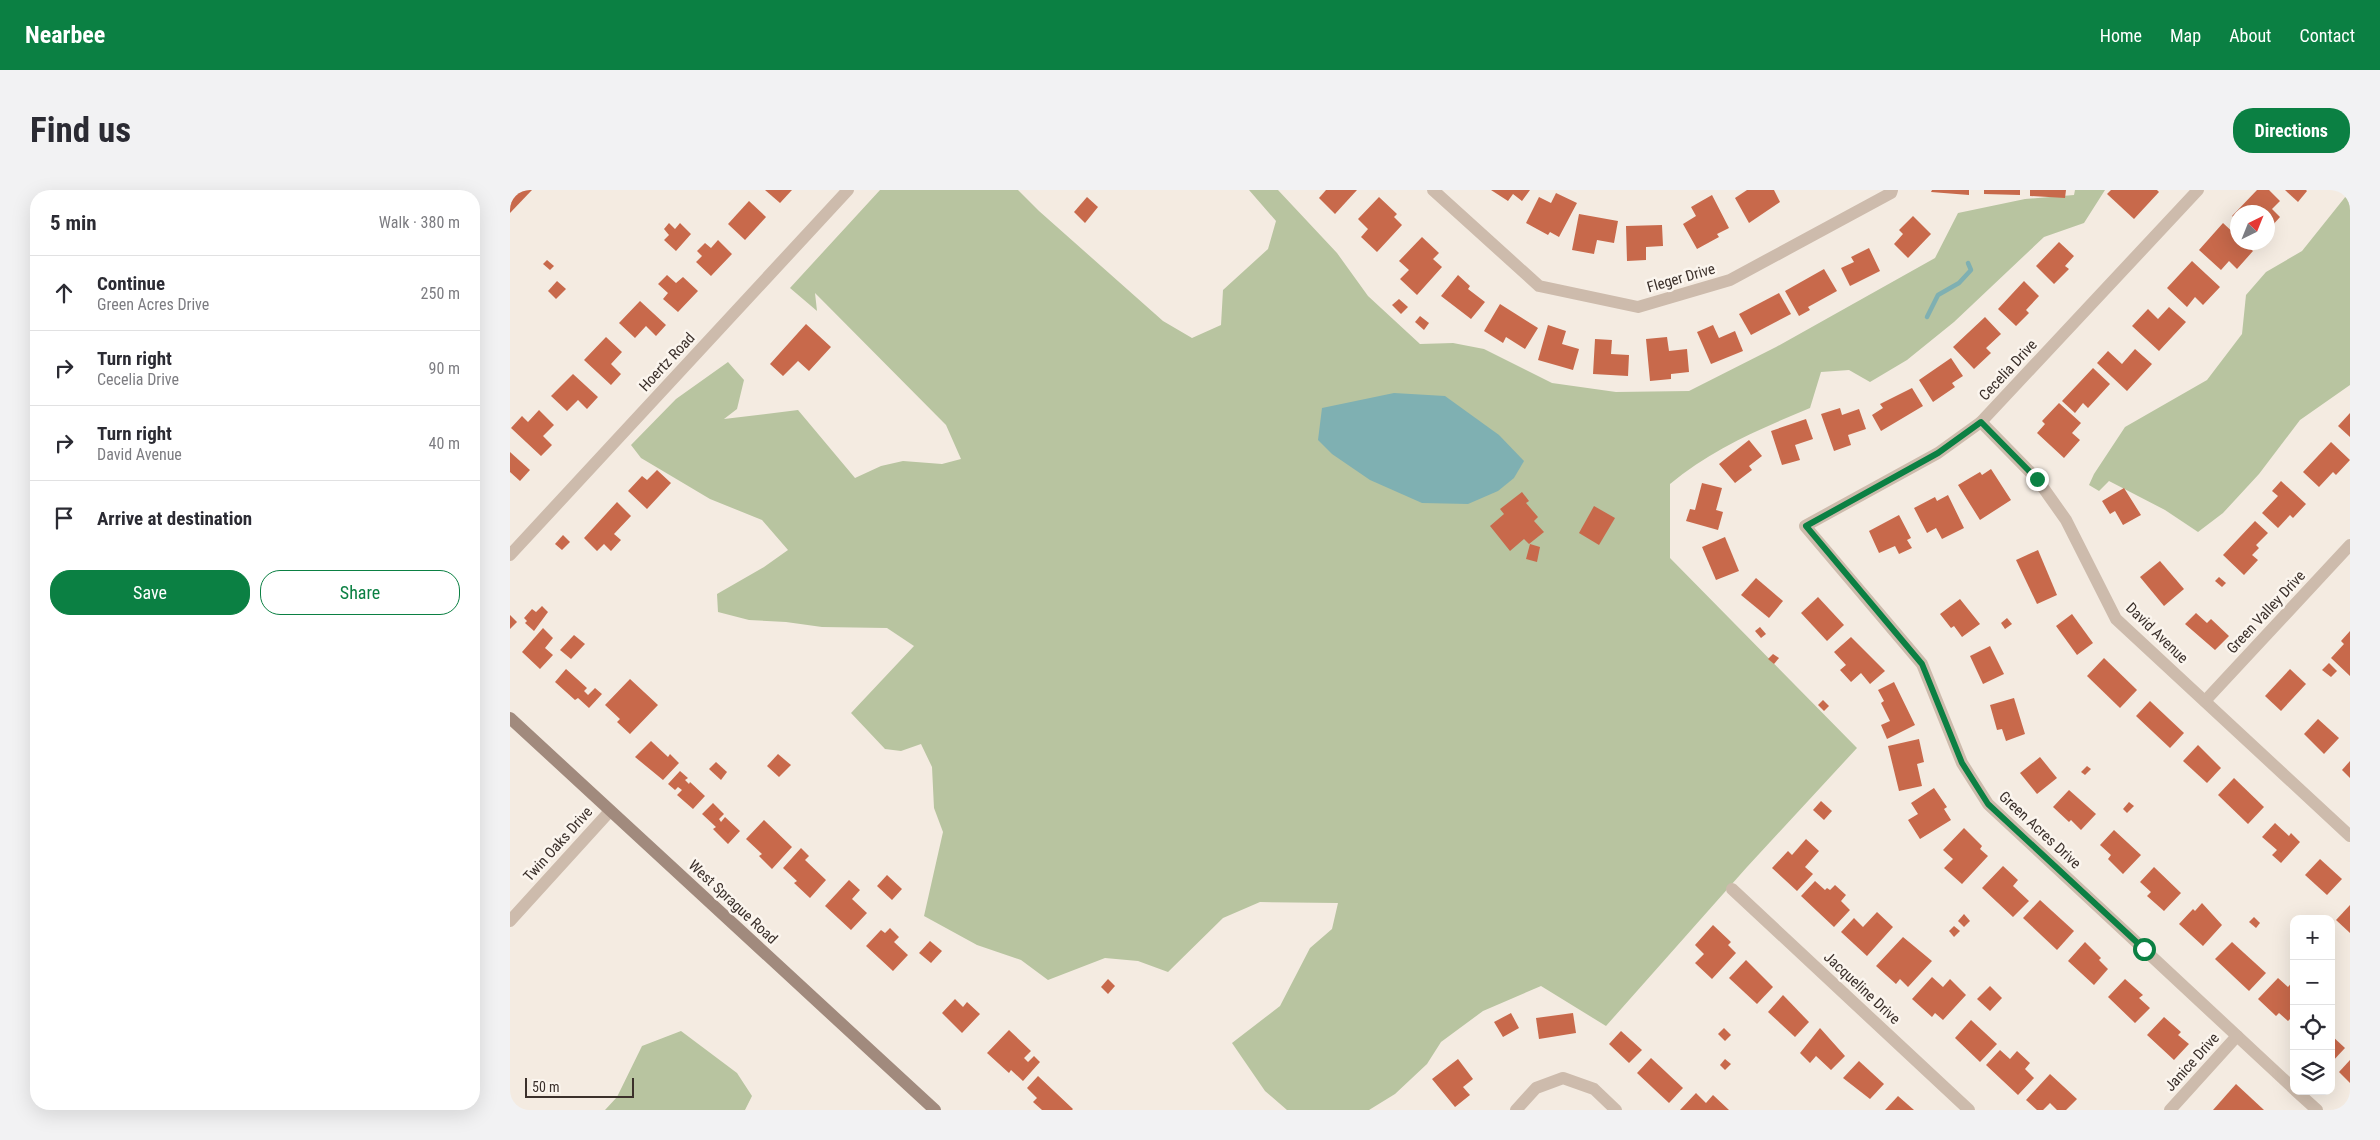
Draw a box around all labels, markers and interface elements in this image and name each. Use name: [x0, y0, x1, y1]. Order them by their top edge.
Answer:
text: Nearbee: [25, 21, 105, 49]
text: Home: [2100, 25, 2142, 46]
text: Map: [2170, 25, 2201, 46]
text: About: [2229, 25, 2271, 46]
text: Contact: [2299, 25, 2355, 46]
button: Directions: [2233, 108, 2350, 153]
text: Find us: [30, 110, 131, 151]
north arrow: [2230, 205, 2275, 250]
text: 5 min: [50, 211, 97, 235]
text: Walk · 380 m: [379, 213, 460, 232]
street label: Fleger Drive: [1645, 260, 1717, 296]
text: Continue: [97, 272, 165, 295]
icon: ahead: [50, 279, 78, 307]
text: 250 m: [421, 284, 460, 303]
text: Green Acres Drive: [97, 295, 209, 314]
street label: Hoertz Road: [635, 329, 699, 395]
street label: Cecelia Drive: [1975, 336, 2041, 404]
text: Turn right: [97, 347, 172, 370]
icon: right: [50, 354, 78, 382]
text: 90 m: [428, 359, 460, 378]
text: Cecelia Drive: [97, 370, 179, 389]
text: Turn right: [97, 422, 172, 445]
icon: right: [50, 429, 78, 457]
text: 40 m: [428, 434, 460, 453]
text: David Avenue: [97, 445, 182, 464]
route end: [2026, 468, 2049, 491]
icon: arrive: [50, 504, 78, 532]
text: Arrive at destination: [97, 507, 252, 530]
street label: Green Valley Drive: [2223, 567, 2309, 657]
button: Save: [50, 570, 250, 615]
button: Share: [260, 570, 460, 615]
street label: David Avenue: [2122, 599, 2192, 667]
street label: Green Acres Drive: [1995, 788, 2085, 872]
street label: Twin Oaks Drive: [520, 803, 596, 885]
street label: West Sprague Road: [685, 856, 781, 948]
map controls: [2290, 915, 2335, 1095]
button: +: [2290, 915, 2335, 960]
route start: [2133, 938, 2156, 961]
street label: Jacqueline Drive: [1820, 948, 1904, 1028]
button: −: [2290, 960, 2335, 1005]
button: locate: [2290, 1005, 2335, 1050]
street label: Janice Drive: [2161, 1029, 2223, 1095]
button: layers: [2290, 1050, 2335, 1095]
scale bar: [525, 1075, 634, 1098]
text: 50 m: [532, 1079, 560, 1095]

